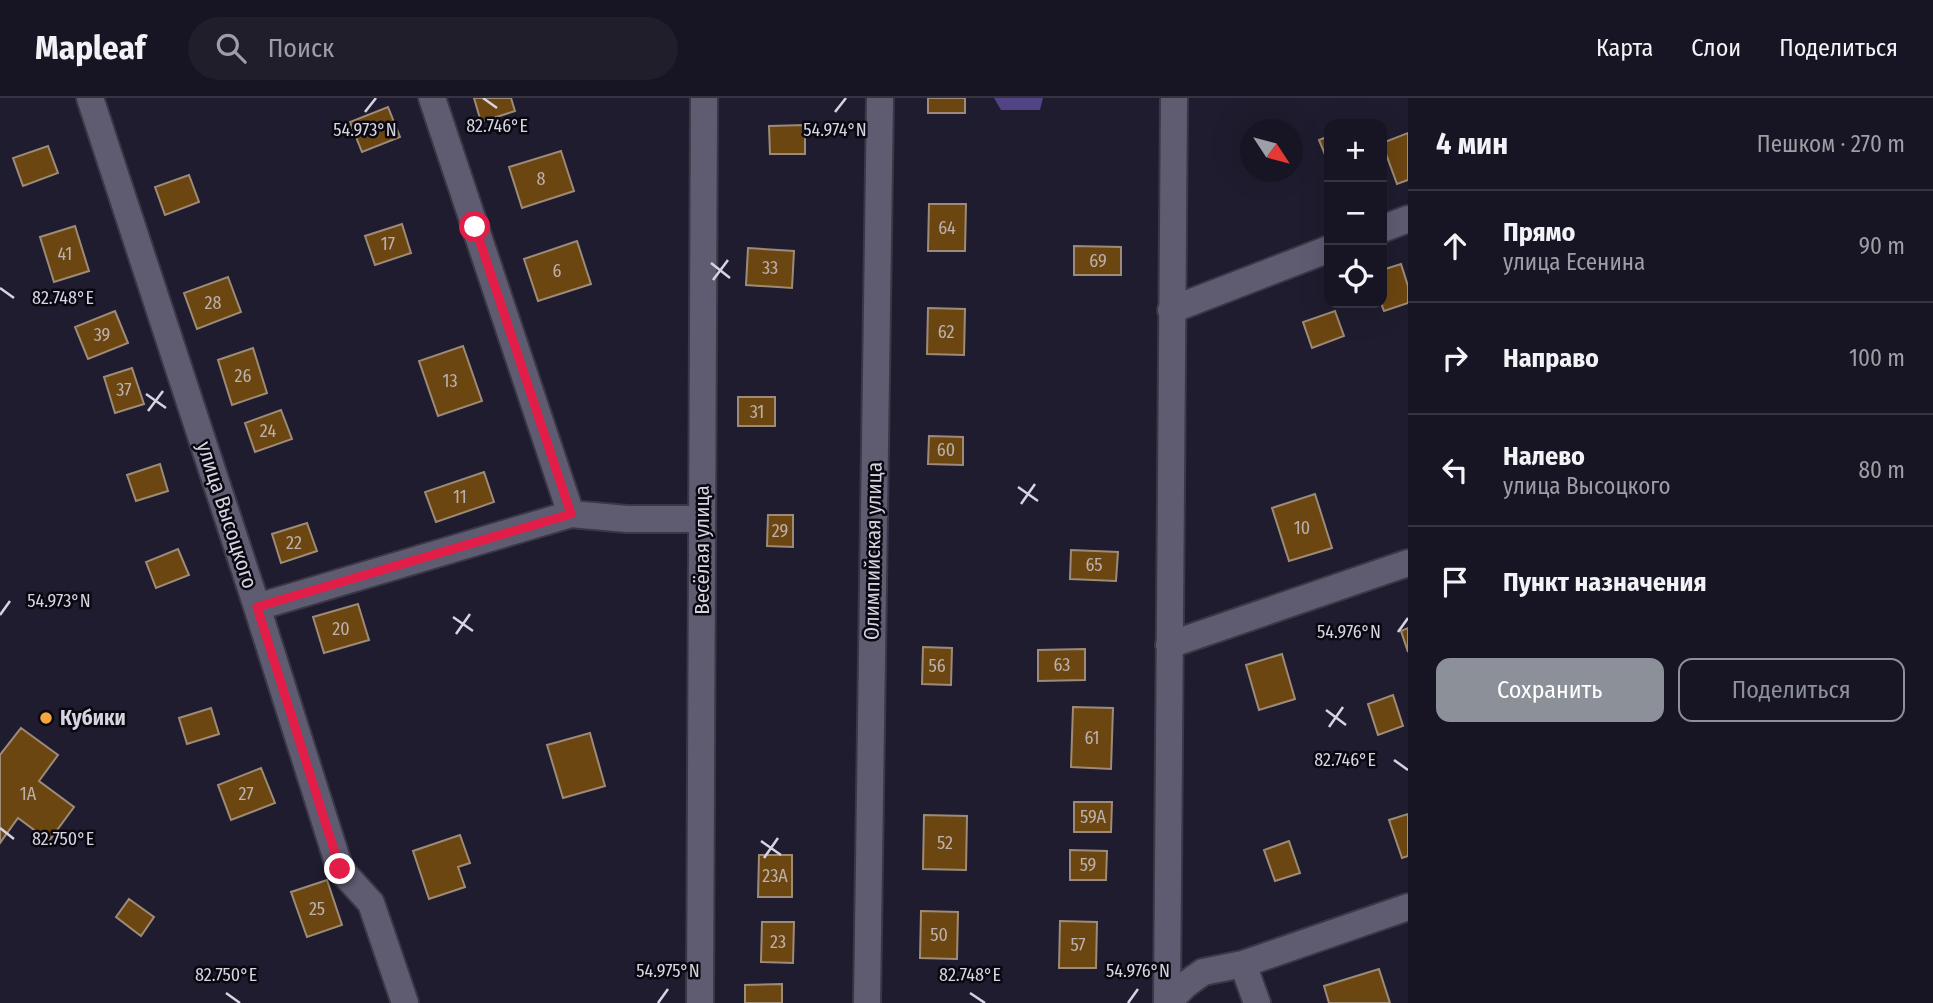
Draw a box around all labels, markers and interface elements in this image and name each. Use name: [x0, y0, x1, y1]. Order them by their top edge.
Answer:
search box: [188, 17, 678, 80]
text: Mapleaf: [35, 28, 146, 68]
icon: search: [212, 29, 250, 67]
text: Поиск: [268, 33, 334, 64]
text: Карта: [1596, 34, 1653, 62]
text: Слои: [1691, 34, 1741, 62]
text: Поделиться: [1779, 34, 1898, 62]
text: 82.746°E: [466, 115, 528, 137]
text: 54.973°N: [333, 119, 397, 141]
text: 54.974°N: [803, 119, 867, 141]
north arrow: [1240, 119, 1303, 182]
map controls: [1324, 119, 1387, 308]
button: +: [1324, 119, 1387, 182]
text: 4 мин: [1436, 126, 1508, 162]
text: Пешком · 270 m: [1757, 130, 1905, 158]
house number: 8: [537, 168, 546, 190]
button: −: [1324, 182, 1387, 245]
route start: [459, 211, 490, 242]
house number: 64: [938, 217, 956, 239]
text: Прямо: [1503, 217, 1575, 248]
icon: ahead: [1436, 227, 1474, 265]
text: 90 m: [1859, 232, 1905, 260]
house number: 17: [381, 233, 395, 255]
house number: 41: [58, 243, 72, 265]
button: locate: [1324, 245, 1387, 308]
text: улица Есенина: [1503, 248, 1645, 276]
house number: 69: [1089, 250, 1107, 272]
house number: 33: [762, 257, 778, 279]
house number: 6: [553, 260, 562, 282]
text: 82.748°E: [32, 287, 94, 309]
house number: 28: [205, 292, 221, 314]
house number: 62: [938, 321, 954, 343]
house number: 39: [94, 324, 110, 346]
icon: right: [1436, 339, 1474, 377]
text: Направо: [1503, 343, 1599, 374]
text: 100 m: [1849, 344, 1905, 372]
house number: 26: [235, 365, 252, 387]
house number: 13: [442, 370, 458, 392]
house number: 37: [116, 379, 132, 401]
house number: 31: [750, 401, 764, 423]
house number: 24: [260, 420, 276, 442]
street label: улица Высоцкого: [191, 438, 263, 592]
house number: 60: [937, 439, 955, 461]
text: Налево: [1503, 441, 1585, 472]
icon: left: [1436, 451, 1474, 489]
text: 80 m: [1858, 456, 1905, 484]
street label: Олимпийская улица: [858, 462, 888, 640]
text: улица Высоцкого: [1503, 472, 1671, 500]
street label: Весёлая улица: [689, 485, 715, 615]
house number: 11: [453, 486, 467, 508]
house number: 10: [1294, 517, 1310, 539]
house number: 29: [772, 520, 788, 542]
house number: 22: [286, 532, 302, 554]
house number: 65: [1085, 554, 1103, 576]
icon: arrive: [1436, 563, 1474, 601]
text: Пункт назначения: [1503, 567, 1707, 598]
text: 54.973°N: [27, 590, 91, 612]
house number: 20: [332, 618, 350, 640]
text: 54.976°N: [1317, 621, 1381, 643]
house number: 63: [1054, 654, 1070, 676]
house number: 56: [928, 655, 946, 677]
button: Сохранить: [1436, 658, 1664, 722]
button: Поделиться: [1678, 658, 1905, 722]
place label: Кубики: [60, 705, 126, 731]
marker: Кубики: [38, 710, 54, 726]
house number: 61: [1084, 727, 1100, 749]
text: 82.746°E: [1314, 749, 1376, 771]
house number: 1А: [20, 783, 37, 805]
house number: 27: [238, 783, 254, 805]
house number: 59А: [1080, 806, 1107, 828]
text: 82.750°E: [32, 828, 94, 850]
house number: 52: [937, 832, 953, 854]
route end: [324, 853, 355, 884]
house number: 59: [1080, 854, 1096, 876]
house number: 23А: [762, 865, 788, 887]
house number: 25: [309, 898, 325, 920]
house number: 50: [930, 924, 948, 946]
house number: 23: [770, 931, 786, 953]
house number: 57: [1070, 934, 1086, 956]
text: 54.975°N: [636, 960, 700, 982]
text: 54.976°N: [1106, 960, 1170, 982]
text: 82.750°E: [195, 964, 257, 986]
text: 82.748°E: [939, 964, 1001, 986]

